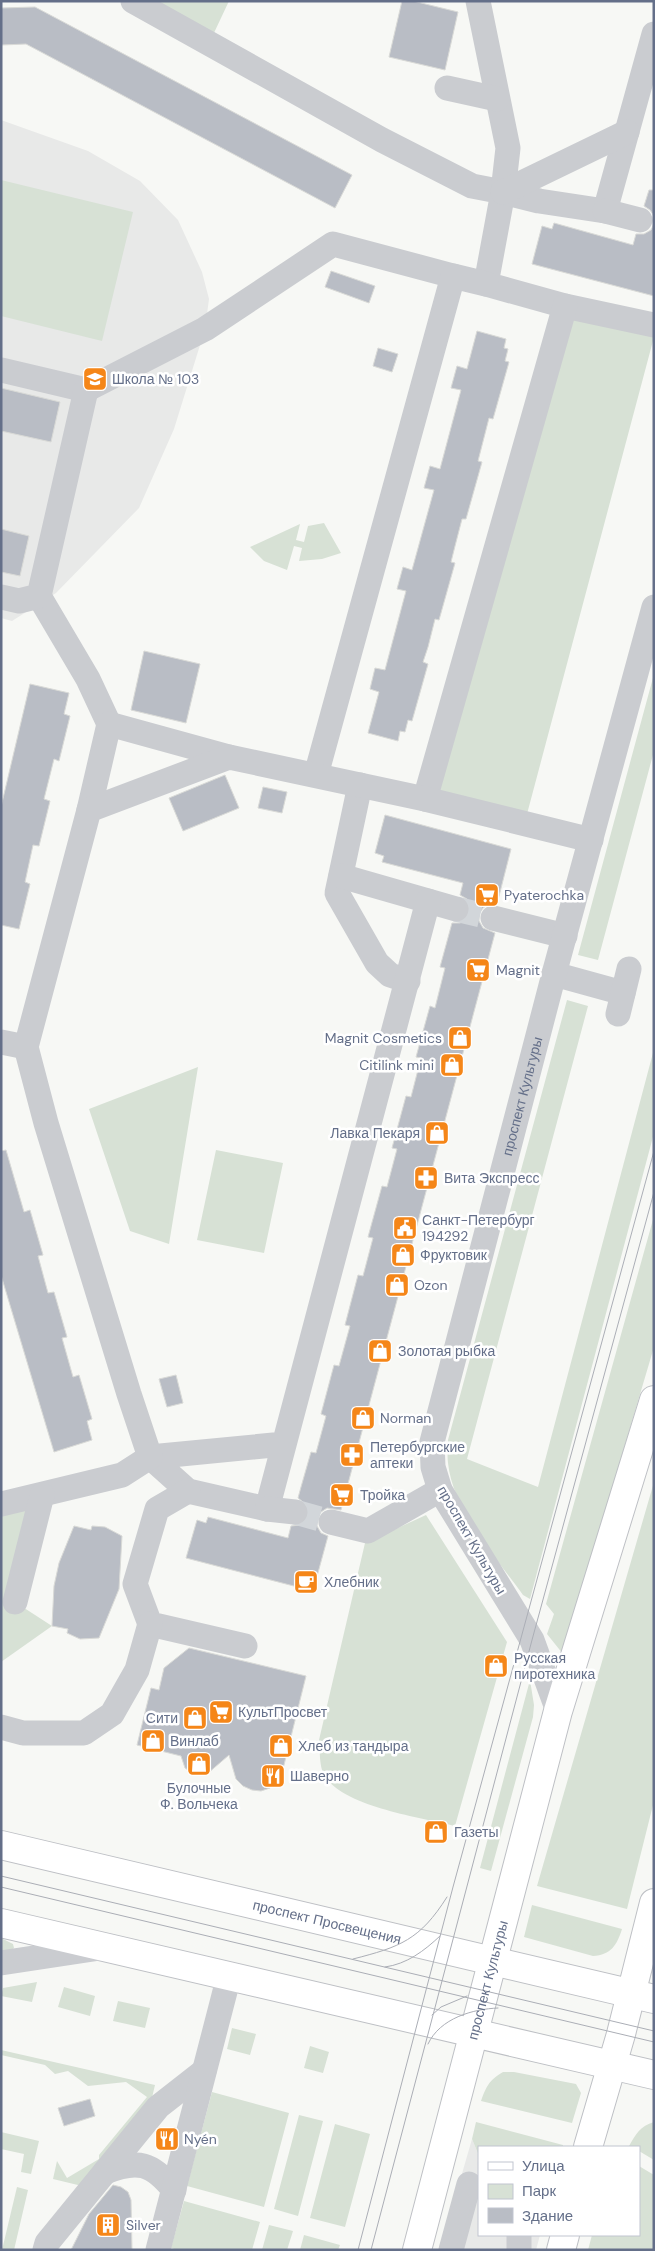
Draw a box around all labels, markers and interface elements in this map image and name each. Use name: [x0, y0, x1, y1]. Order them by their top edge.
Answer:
school or university icon: Школа № 103: [82, 366, 108, 392]
place label: Школа № 103: [112, 370, 199, 388]
supermarket icon: Pyaterochka: [474, 882, 500, 908]
place label: Pyaterochka: [504, 886, 584, 904]
supermarket icon: Magnit: [465, 957, 491, 983]
place label: Magnit: [496, 961, 540, 979]
shop icon: Magnit Cosmetics: [447, 1025, 473, 1051]
place label: Magnit Cosmetics: [325, 1029, 442, 1047]
street label: проспект Культуры: [498, 1035, 546, 1158]
shop icon: Citilink mini: [439, 1052, 465, 1078]
place label: Citilink mini: [359, 1056, 434, 1074]
shop icon: Лавка Пекаря: [424, 1120, 450, 1146]
place label: Лавка Пекаря: [330, 1124, 420, 1142]
pharmacy icon: Вита Экспресс: [413, 1165, 439, 1191]
place label: Вита Экспресс: [444, 1169, 539, 1187]
place label: Санкт-Петербург 194292: [422, 1211, 535, 1245]
public building icon: Санкт-Петербург 194292: [392, 1215, 418, 1241]
shop icon: Фруктовик: [390, 1242, 416, 1268]
place label: Фруктовик: [420, 1246, 488, 1264]
shop icon: Ozon: [384, 1272, 410, 1298]
place label: Ozon: [414, 1276, 448, 1294]
shop icon: Золотая рыбка: [367, 1338, 393, 1364]
place label: Золотая рыбка: [398, 1342, 495, 1360]
shop icon: Norman: [350, 1405, 376, 1431]
place label: Norman: [380, 1409, 431, 1427]
place label: Петербургские аптеки: [370, 1438, 465, 1472]
pharmacy icon: Петербургские аптеки: [339, 1442, 365, 1468]
supermarket icon: Тройка: [329, 1482, 355, 1508]
street label: проспект Культуры: [434, 1482, 510, 1598]
place label: Тройка: [360, 1486, 406, 1504]
cafe icon: Хлебник: [293, 1569, 319, 1595]
place label: Хлебник: [324, 1573, 380, 1591]
place label: Русская пиротехника: [514, 1649, 595, 1683]
shop icon: Русская пиротехника: [483, 1653, 509, 1679]
supermarket icon: КультПросвет: [208, 1699, 234, 1725]
place label: КультПросвет: [238, 1703, 328, 1721]
shop icon: Сити: [182, 1705, 208, 1731]
place label: Сити: [146, 1709, 178, 1727]
shop icon: Винлаб: [140, 1728, 166, 1754]
place label: Винлаб: [170, 1732, 219, 1750]
shop icon: Хлеб из тандыра: [268, 1733, 294, 1759]
place label: Хлеб из тандыра: [298, 1737, 409, 1755]
shop icon: Булочные Ф. Вольчека: [186, 1751, 212, 1777]
restaurant icon: Шаверно: [260, 1763, 286, 1789]
place label: Шаверно: [290, 1767, 349, 1785]
place label: Булочные Ф. Вольчека: [160, 1779, 238, 1813]
shop icon: Газеты: [423, 1819, 449, 1845]
place label: Газеты: [454, 1823, 498, 1841]
street label: проспект Просвещения: [251, 1896, 403, 1948]
street label: проспект Культуры: [463, 1919, 512, 2042]
restaurant icon: Nyén: [154, 2126, 180, 2152]
place label: Nyén: [184, 2130, 217, 2148]
legend: [478, 2146, 640, 2236]
text: Улица: [522, 2156, 565, 2176]
text: Парк: [522, 2181, 556, 2201]
text: Здание: [522, 2206, 573, 2226]
building icon: Silver: [95, 2212, 121, 2238]
place label: Silver: [126, 2216, 161, 2234]

